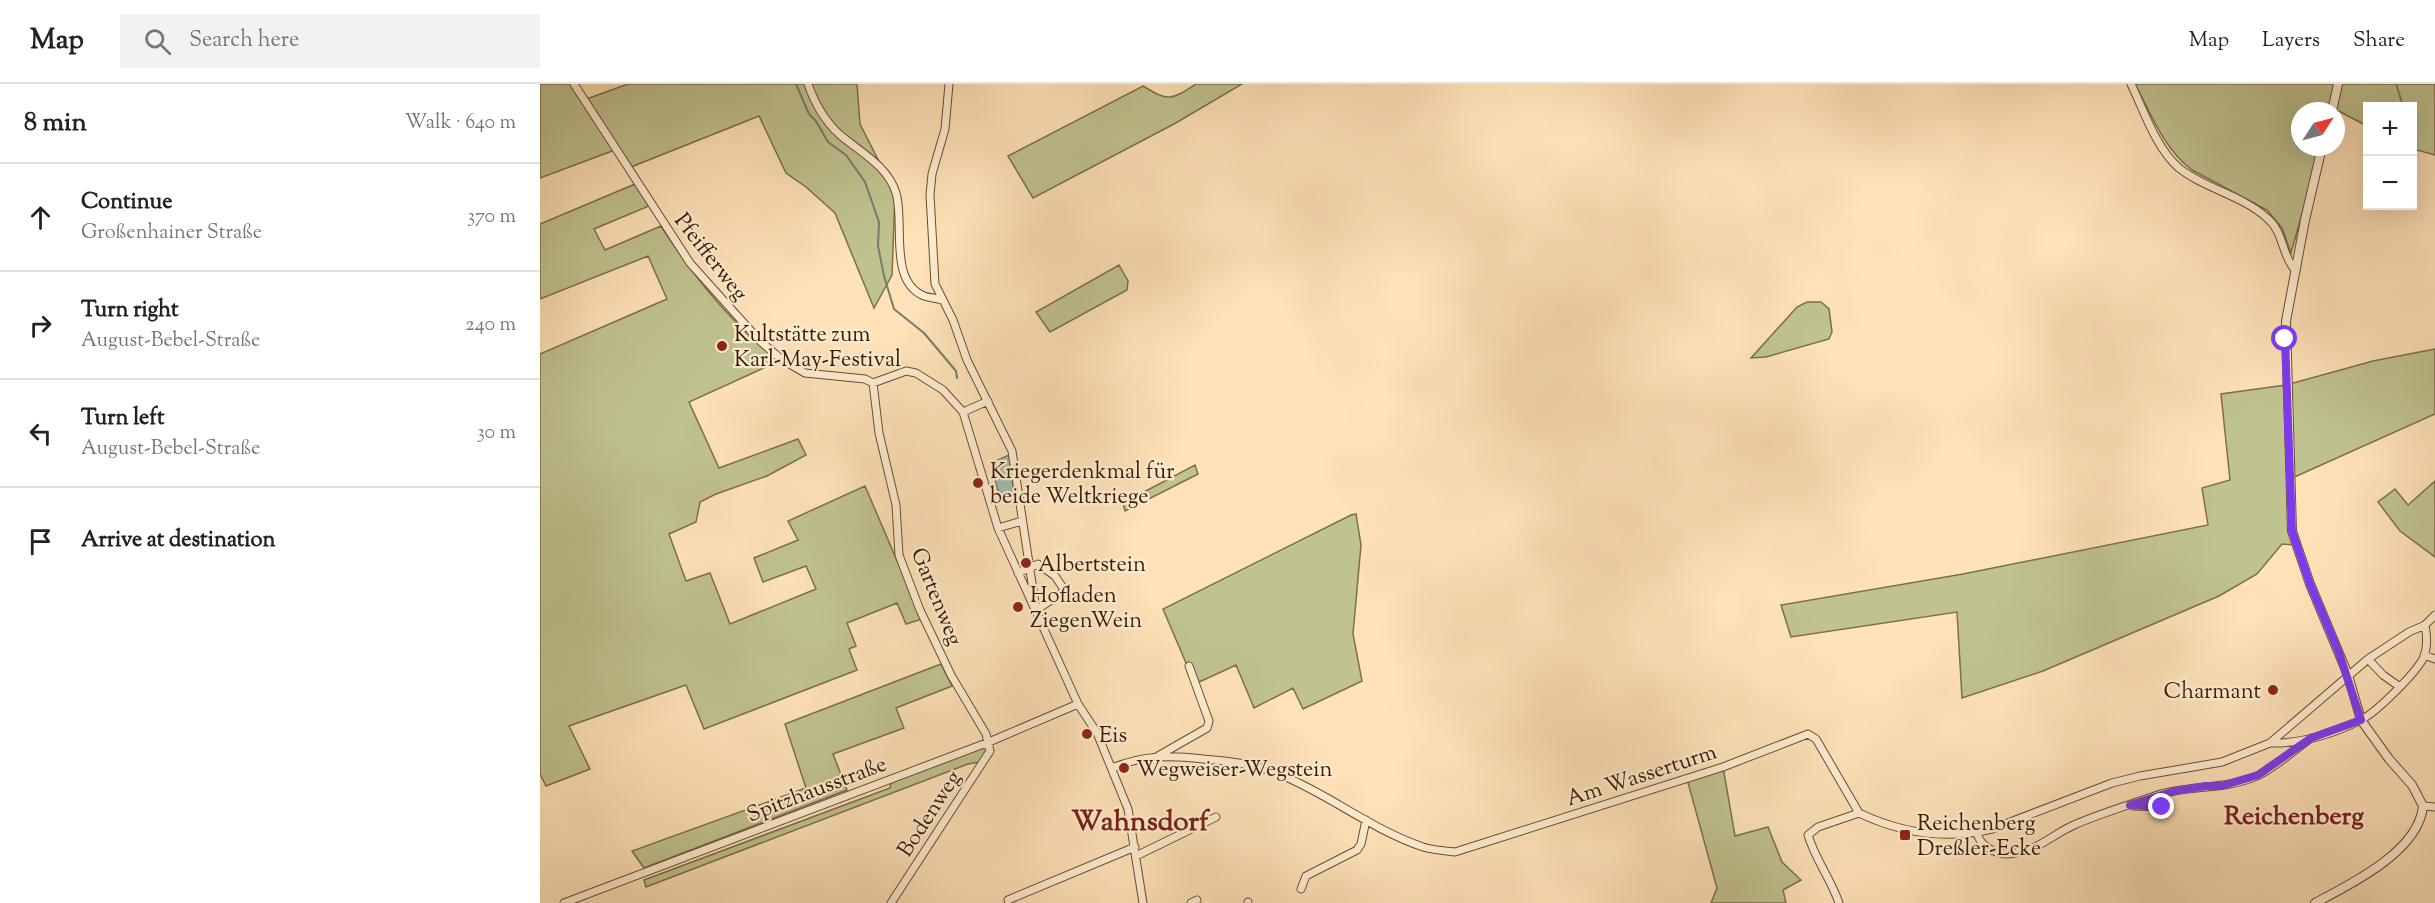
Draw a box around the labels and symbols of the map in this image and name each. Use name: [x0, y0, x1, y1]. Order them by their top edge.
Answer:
north arrow: [2291, 102, 2345, 156]
street label: Pfeifferweg: [665, 207, 754, 309]
place label: Kultstätte zum Karl-May-Festival: [734, 320, 901, 377]
route start: [2271, 325, 2297, 351]
marker: Kultstätte zum Karl-May-Festival: [715, 339, 729, 353]
place label: Kriegerdenkmal für beide Weltkriege: [990, 457, 1174, 514]
marker: Kriegerdenkmal für beide Weltkriege: [971, 476, 985, 490]
street label: Gartenweg: [901, 543, 969, 651]
place label: Albertstein: [1038, 550, 1146, 582]
marker: Albertstein: [1019, 556, 1033, 570]
place label: Hofladen ZiegenWein: [1030, 581, 1142, 638]
marker: Hofladen ZiegenWein: [1011, 600, 1025, 614]
place label: Charmant: [2164, 677, 2261, 709]
marker: Charmant: [2266, 683, 2280, 697]
place label: Eis: [1099, 721, 1127, 753]
marker: Eis: [1080, 727, 1094, 741]
street label: Am Wasserturm: [1563, 737, 1721, 816]
street label: Spitzhausstraße: [742, 749, 892, 832]
place label: Wegweiser-Wegstein: [1136, 755, 1333, 787]
marker: Wegweiser-Wegstein: [1117, 761, 1131, 775]
street label: Bodenweg: [891, 765, 971, 864]
route end: [2148, 793, 2174, 819]
district label: Reichenberg: [2224, 799, 2364, 836]
district label: Wahnsdorf: [1071, 803, 1211, 843]
place label: Reichenberg Dreßler-Ecke: [1917, 809, 2041, 866]
marker: Reichenberg Dreßler-Ecke: [1898, 828, 1912, 842]

